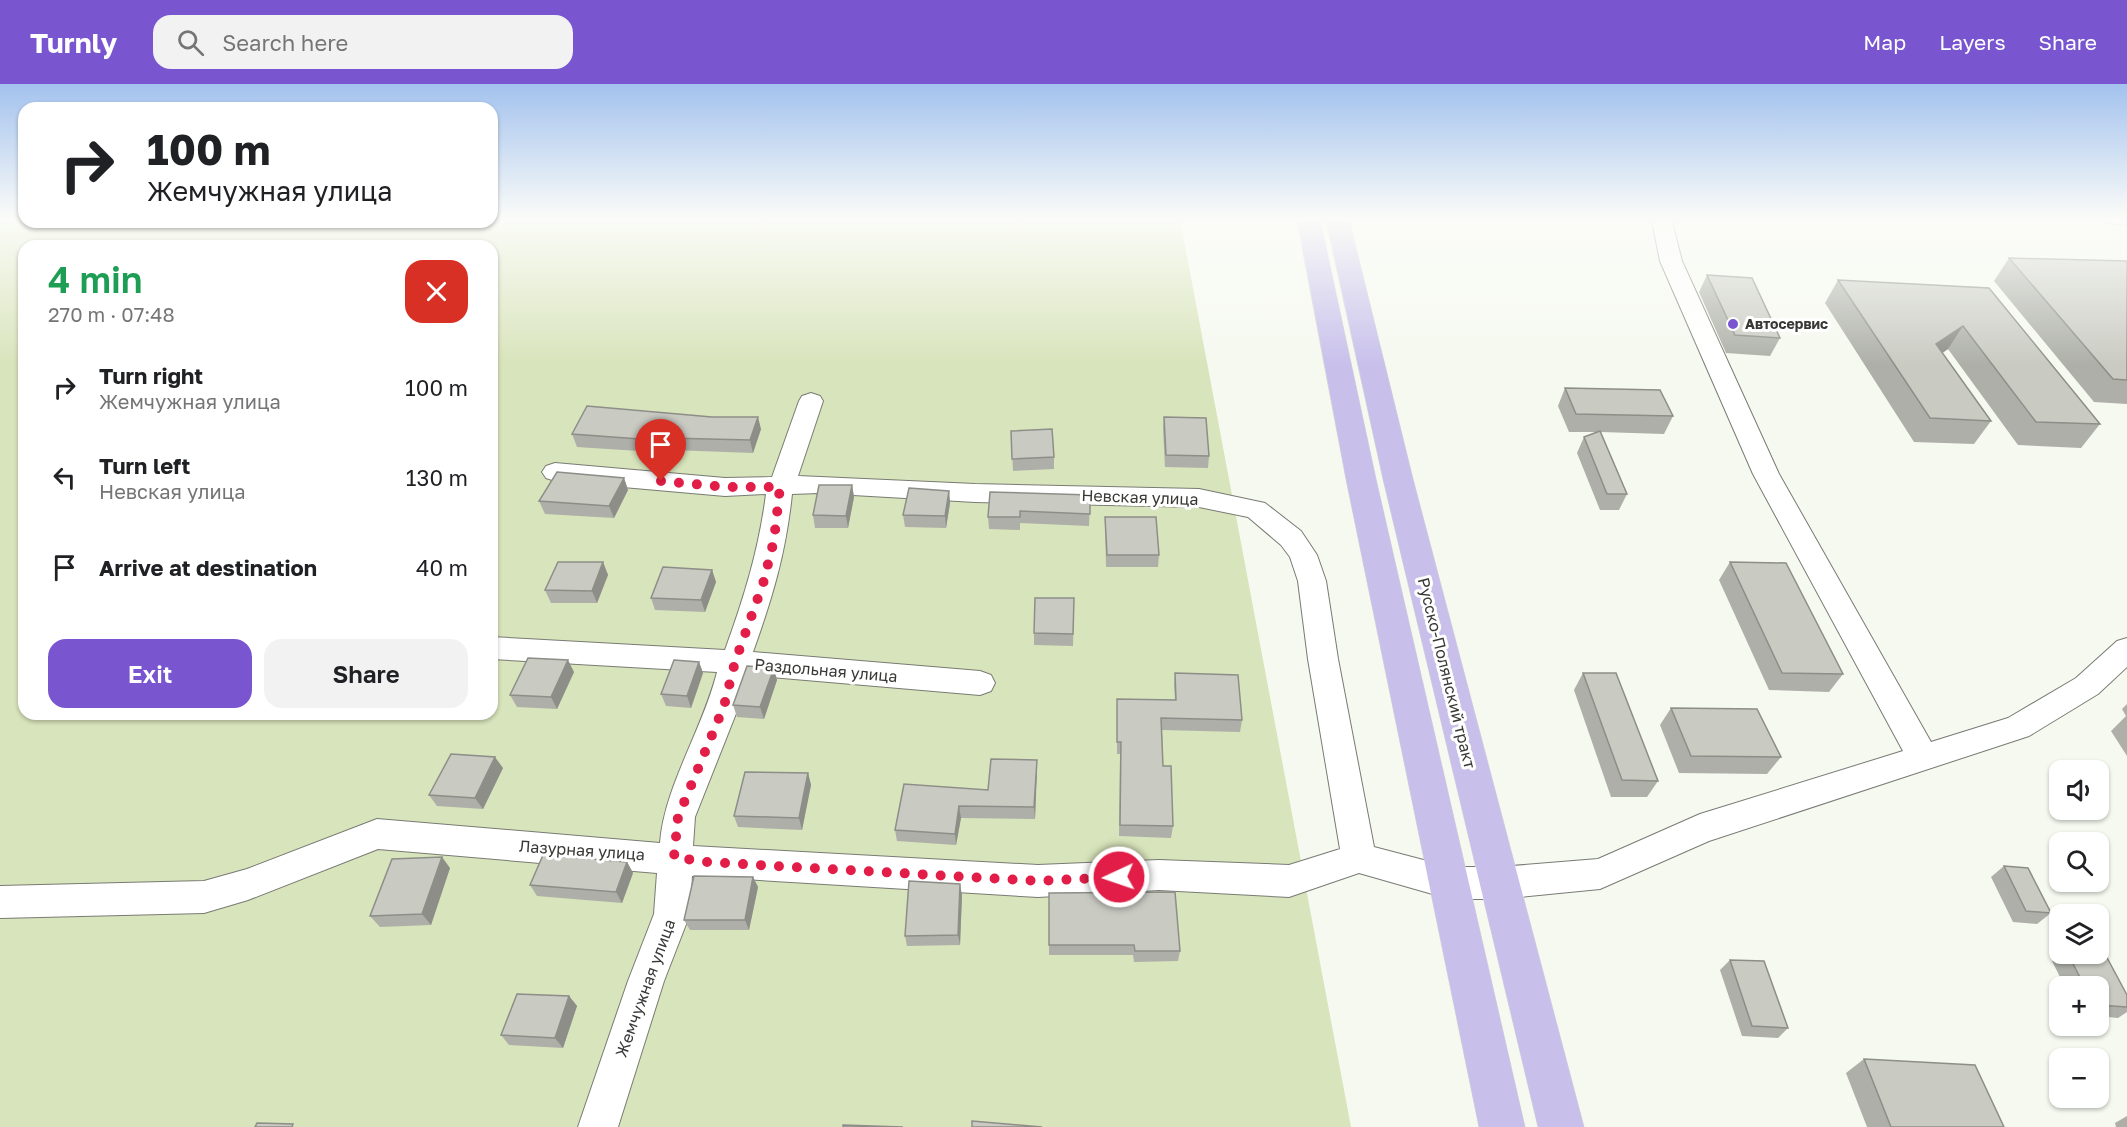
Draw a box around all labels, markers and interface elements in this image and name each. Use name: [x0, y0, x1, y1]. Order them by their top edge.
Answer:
search box: [153, 15, 573, 69]
text: Turnly: [30, 26, 117, 59]
icon: search: [174, 26, 207, 59]
text: Search here: [222, 29, 348, 56]
text: Map: [1863, 29, 1906, 55]
text: Layers: [1939, 29, 2006, 55]
text: Share: [2039, 29, 2097, 55]
text: 100 m: [147, 124, 270, 174]
icon: right: [48, 126, 126, 204]
text: Жемчужная улица: [147, 175, 392, 207]
text: 4 min: [48, 258, 143, 301]
button: close: [405, 260, 468, 323]
text: 270 m · 07:48: [48, 302, 175, 326]
place label: Автосервис: [1745, 315, 1828, 332]
marker: Автосервис: [1726, 317, 1740, 331]
text: Turn right: [99, 362, 203, 389]
icon: right: [48, 371, 81, 404]
text: 100 m: [405, 374, 468, 401]
text: Жемчужная улица: [99, 389, 281, 413]
pin: [635, 419, 686, 481]
icon: arrive: [644, 428, 677, 461]
text: Turn left: [99, 452, 190, 479]
icon: left: [48, 461, 81, 494]
text: 130 m: [406, 464, 468, 491]
text: Невская улица: [99, 479, 246, 503]
street label: Невская улица: [1081, 485, 1199, 509]
icon: arrive: [48, 551, 81, 584]
text: Arrive at destination: [99, 554, 317, 581]
text: 40 m: [416, 554, 468, 581]
street label: Русско-Полянский тракт: [1414, 575, 1480, 771]
button: Exit: [48, 639, 252, 708]
button: Share: [264, 639, 468, 708]
street label: Раздольная улица: [754, 654, 898, 686]
map controls: [2049, 760, 2109, 1108]
button: sound: [2049, 760, 2109, 820]
button: search: [2049, 832, 2109, 892]
street label: Лазурная улица: [518, 836, 646, 864]
position arrow: [1087, 845, 1151, 909]
button: layers: [2049, 904, 2109, 964]
street label: Жемчужная улица: [611, 916, 679, 1060]
button: +: [2049, 976, 2109, 1036]
button: −: [2049, 1048, 2109, 1108]

